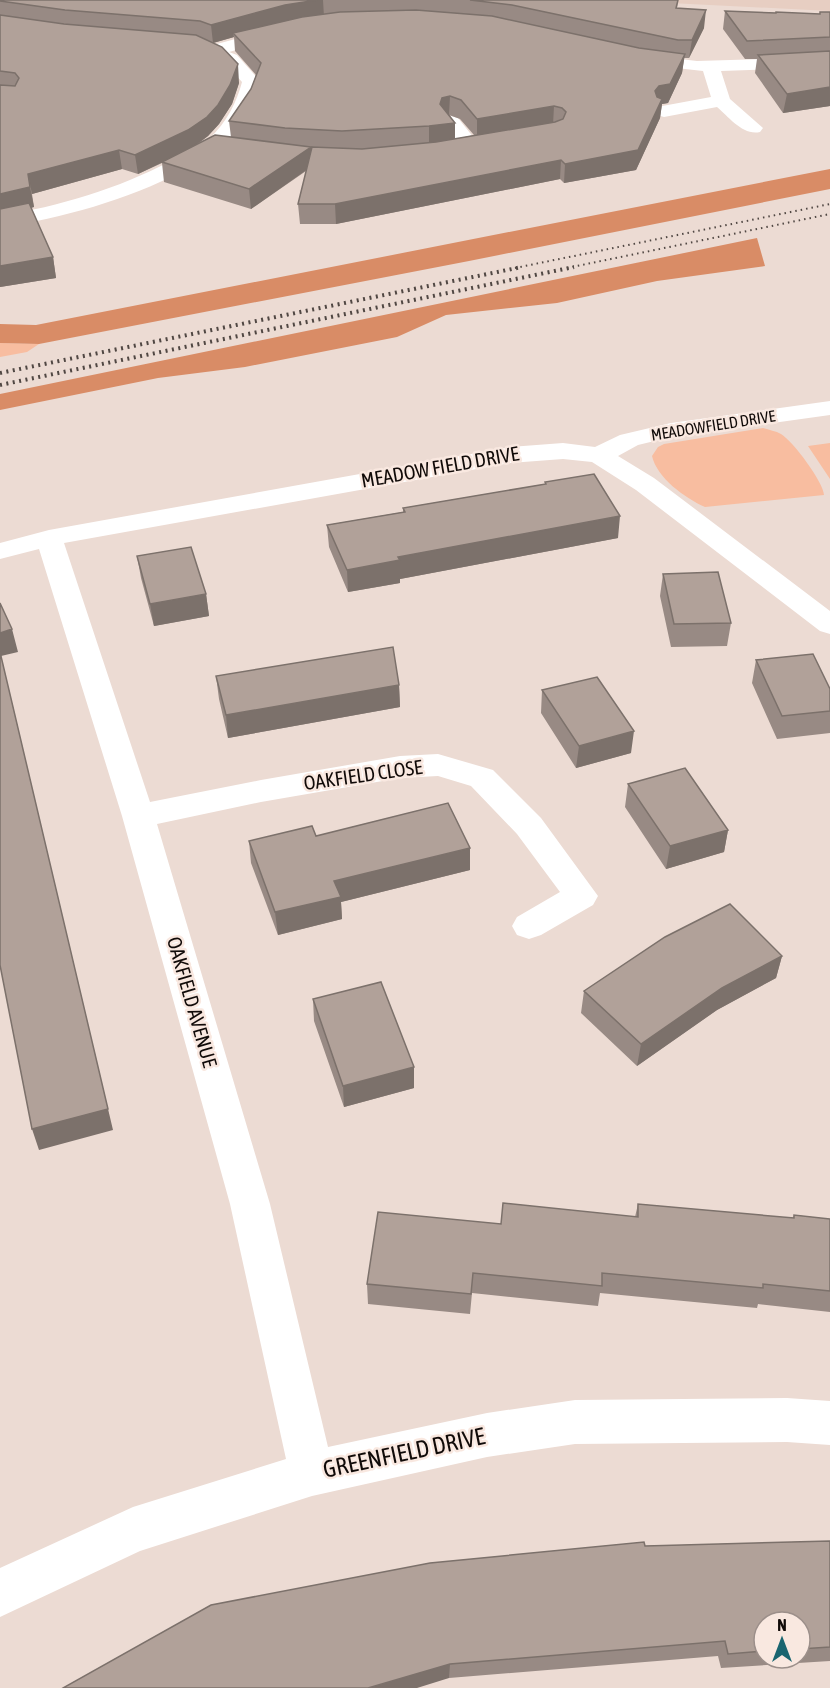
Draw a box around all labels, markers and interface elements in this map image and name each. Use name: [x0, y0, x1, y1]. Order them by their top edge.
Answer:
street label: MEADOWFIELD DRIVE: [650, 406, 777, 444]
street label: MEADOW FIELD DRIVE: [359, 441, 521, 492]
street label: OAKFIELD CLOSE: [302, 755, 424, 794]
street label: OAKFIELD AVENUE: [163, 934, 222, 1070]
street label: GREENFIELD DRIVE: [320, 1422, 487, 1483]
north arrow: [752, 1610, 812, 1670]
text: N: [777, 1616, 787, 1634]

